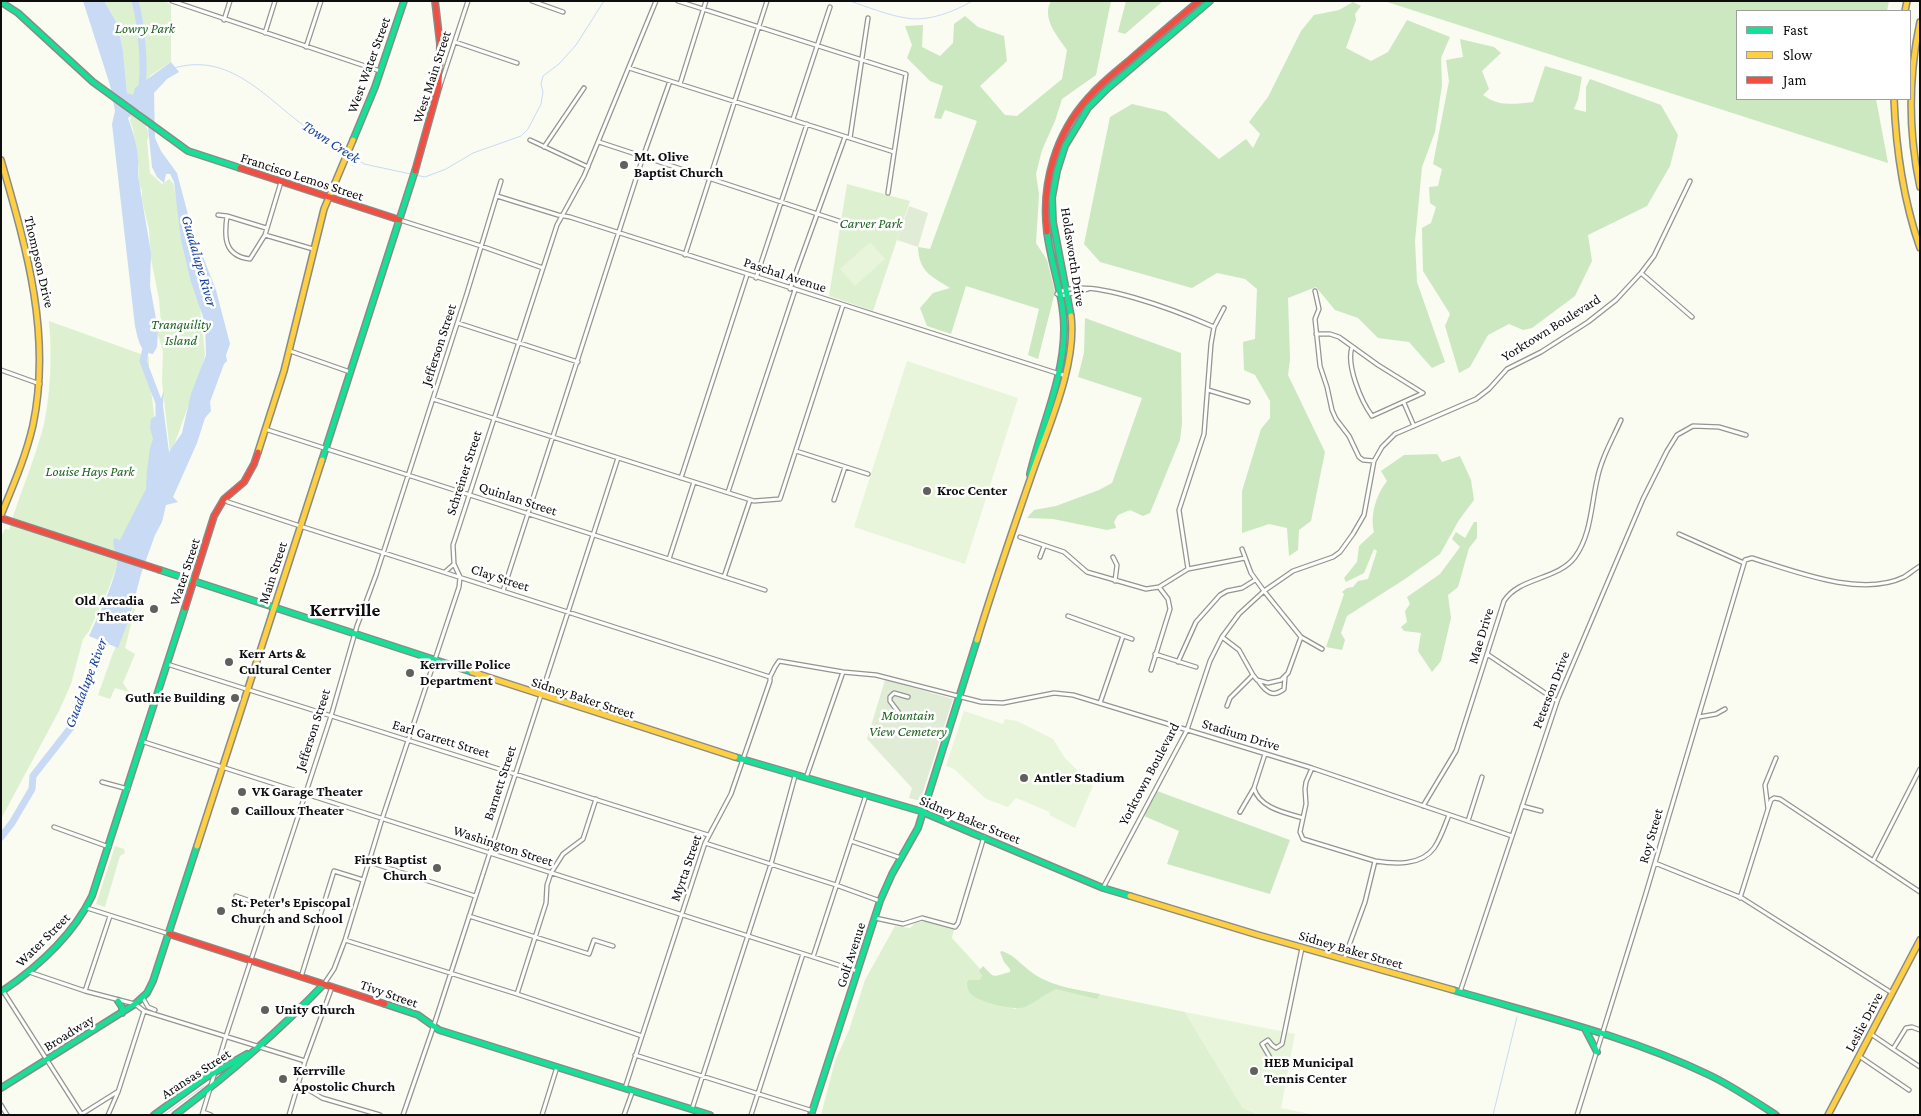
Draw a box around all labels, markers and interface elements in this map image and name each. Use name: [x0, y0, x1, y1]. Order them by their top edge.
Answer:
legend: [1736, 10, 1911, 100]
street label: West Water Street: [344, 15, 394, 115]
park label: Lowry Park: [115, 21, 175, 37]
text: Fast: [1783, 22, 1808, 38]
street label: West Main Street: [409, 29, 455, 125]
text: Slow: [1783, 47, 1812, 63]
text: Jam: [1783, 72, 1806, 88]
water label: Town Creek: [299, 117, 363, 167]
street label: Francisco Lemos Street: [239, 149, 365, 205]
place label: Mt. Olive Baptist Church: [634, 149, 723, 182]
marker: Mt. Olive Baptist Church: [618, 159, 630, 171]
street label: Holdsworth Drive: [1057, 206, 1089, 308]
water label: Guadalupe River: [177, 213, 221, 309]
street label: Thompson Drive: [20, 214, 58, 310]
park label: Carver Park: [840, 216, 902, 232]
street label: Paschal Avenue: [741, 254, 829, 296]
street label: Yorktown Boulevard: [1498, 291, 1604, 365]
street label: Jefferson Street: [418, 302, 460, 388]
park label: Tranquility Island: [151, 317, 211, 350]
street label: Schreiner Street: [442, 428, 486, 518]
park label: Louise Hays Park: [46, 464, 134, 480]
street label: Quinlan Street: [477, 478, 559, 520]
place label: Kroc Center: [937, 483, 1007, 499]
marker: Kroc Center: [921, 485, 933, 497]
street label: Water Street: [166, 536, 204, 608]
street label: Main Street: [255, 540, 291, 606]
street label: Clay Street: [469, 561, 531, 595]
place label: Old Arcadia Theater: [75, 593, 144, 626]
district label: Kerrville: [310, 599, 380, 621]
marker: Old Arcadia Theater: [148, 603, 160, 615]
street label: Mae Drive: [1465, 606, 1497, 666]
water label: Guadalupe River: [61, 636, 111, 730]
place label: Kerr Arts & Cultural Center: [239, 646, 331, 679]
street label: Peterson Drive: [1529, 649, 1573, 731]
marker: Kerr Arts & Cultural Center: [223, 656, 235, 668]
place label: Kerrville Police Department: [420, 657, 510, 690]
marker: Kerrville Police Department: [404, 667, 416, 679]
street label: Sidney Baker Street: [529, 673, 637, 723]
street label: Jefferson Street: [292, 687, 334, 773]
place label: Guthrie Building: [125, 690, 225, 706]
marker: Guthrie Building: [229, 692, 241, 704]
park label: Mountain View Cemetery: [869, 708, 947, 740]
street label: Stadium Drive: [1200, 715, 1282, 755]
street label: Earl Garrett Street: [390, 716, 492, 762]
street label: Yorktown Boulevard: [1115, 720, 1183, 828]
street label: Barnett Street: [480, 744, 520, 822]
place label: Antler Stadium: [1034, 770, 1125, 786]
marker: Antler Stadium: [1018, 772, 1030, 784]
place label: VK Garage Theater: [252, 784, 363, 800]
marker: VK Garage Theater: [236, 786, 248, 798]
street label: Sidney Baker Street: [917, 792, 1023, 848]
place label: Cailloux Theater: [245, 803, 344, 819]
marker: Cailloux Theater: [229, 805, 241, 817]
street label: Roy Street: [1635, 807, 1667, 865]
street label: Washington Street: [451, 822, 555, 870]
street label: Myrta Street: [667, 832, 705, 904]
place label: First Baptist Church: [354, 852, 427, 884]
marker: First Baptist Church: [431, 862, 443, 874]
place label: St. Peter's Episcopal Church and School: [231, 895, 350, 928]
marker: St. Peter's Episcopal Church and School: [215, 905, 227, 917]
street label: Water Street: [12, 909, 74, 971]
street label: Golf Avenue: [833, 920, 869, 990]
street label: Sidney Baker Street: [1297, 927, 1405, 973]
street label: Tivy Street: [358, 976, 420, 1012]
street label: Leslie Drive: [1841, 989, 1887, 1055]
place label: Unity Church: [275, 1002, 355, 1018]
marker: Unity Church: [259, 1004, 271, 1016]
street label: Broadway: [41, 1011, 97, 1055]
street label: Aransas Street: [158, 1045, 234, 1103]
place label: HEB Municipal Tennis Center: [1264, 1055, 1354, 1088]
place label: Kerrville Apostolic Church: [293, 1063, 395, 1096]
marker: HEB Municipal Tennis Center: [1248, 1065, 1260, 1077]
marker: Kerrville Apostolic Church: [277, 1073, 289, 1085]

